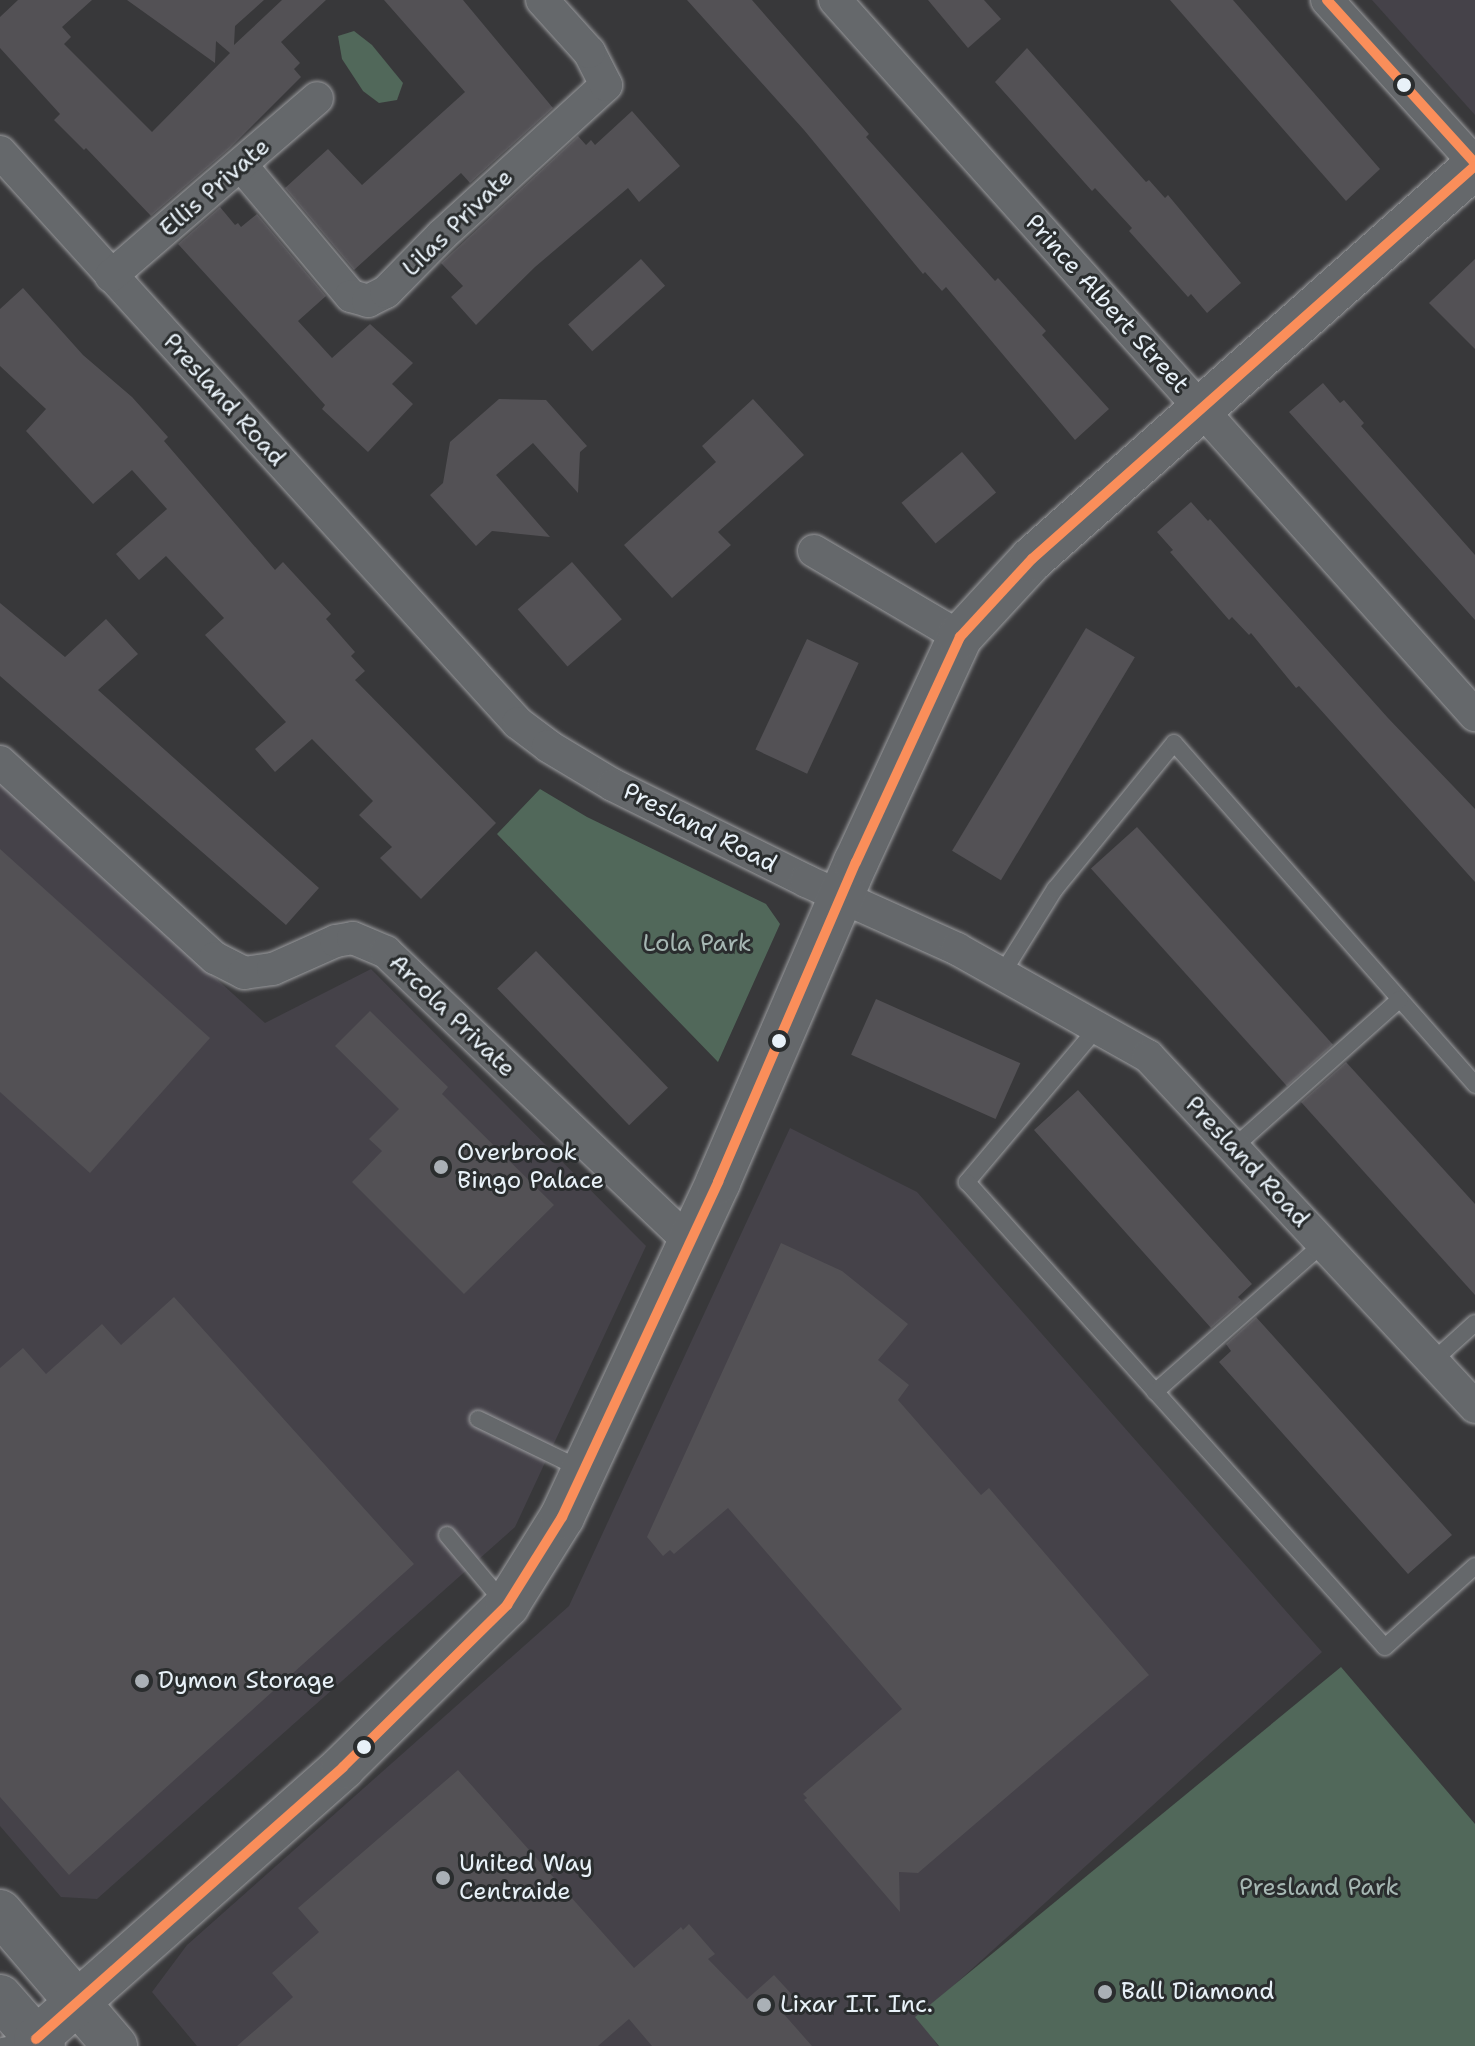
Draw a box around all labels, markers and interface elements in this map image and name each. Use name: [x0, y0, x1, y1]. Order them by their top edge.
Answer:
unlabelled marker: [1396, 77, 1412, 93]
street label: Ellis Private: [154, 132, 276, 244]
street label: Lilas Private: [397, 163, 519, 283]
street label: Prince Albert Street: [1019, 209, 1195, 399]
street label: Presland Road: [157, 328, 291, 472]
street label: Presland Road: [618, 777, 782, 879]
park label: Lola Park: [643, 930, 751, 958]
street label: Arcola Private: [383, 949, 521, 1083]
unlabelled marker: [771, 1033, 787, 1049]
street label: Presland Road: [1179, 1091, 1315, 1233]
place label: Overbrook Bingo Palace: [457, 1139, 604, 1195]
marker: Overbrook Bingo Palace: [432, 1158, 450, 1176]
place label: Dymon Storage: [158, 1667, 335, 1695]
marker: Dymon Storage: [133, 1672, 151, 1690]
unlabelled marker: [356, 1739, 372, 1755]
place label: United Way Centraide: [459, 1850, 593, 1906]
marker: United Way Centraide: [434, 1869, 452, 1887]
park label: Presland Park: [1239, 1874, 1399, 1902]
place label: Ball Diamond: [1121, 1978, 1274, 2006]
marker: Ball Diamond: [1096, 1983, 1114, 2001]
place label: Lixar I.T. Inc.: [780, 1991, 933, 2019]
marker: Lixar I.T. Inc.: [755, 1996, 773, 2014]

